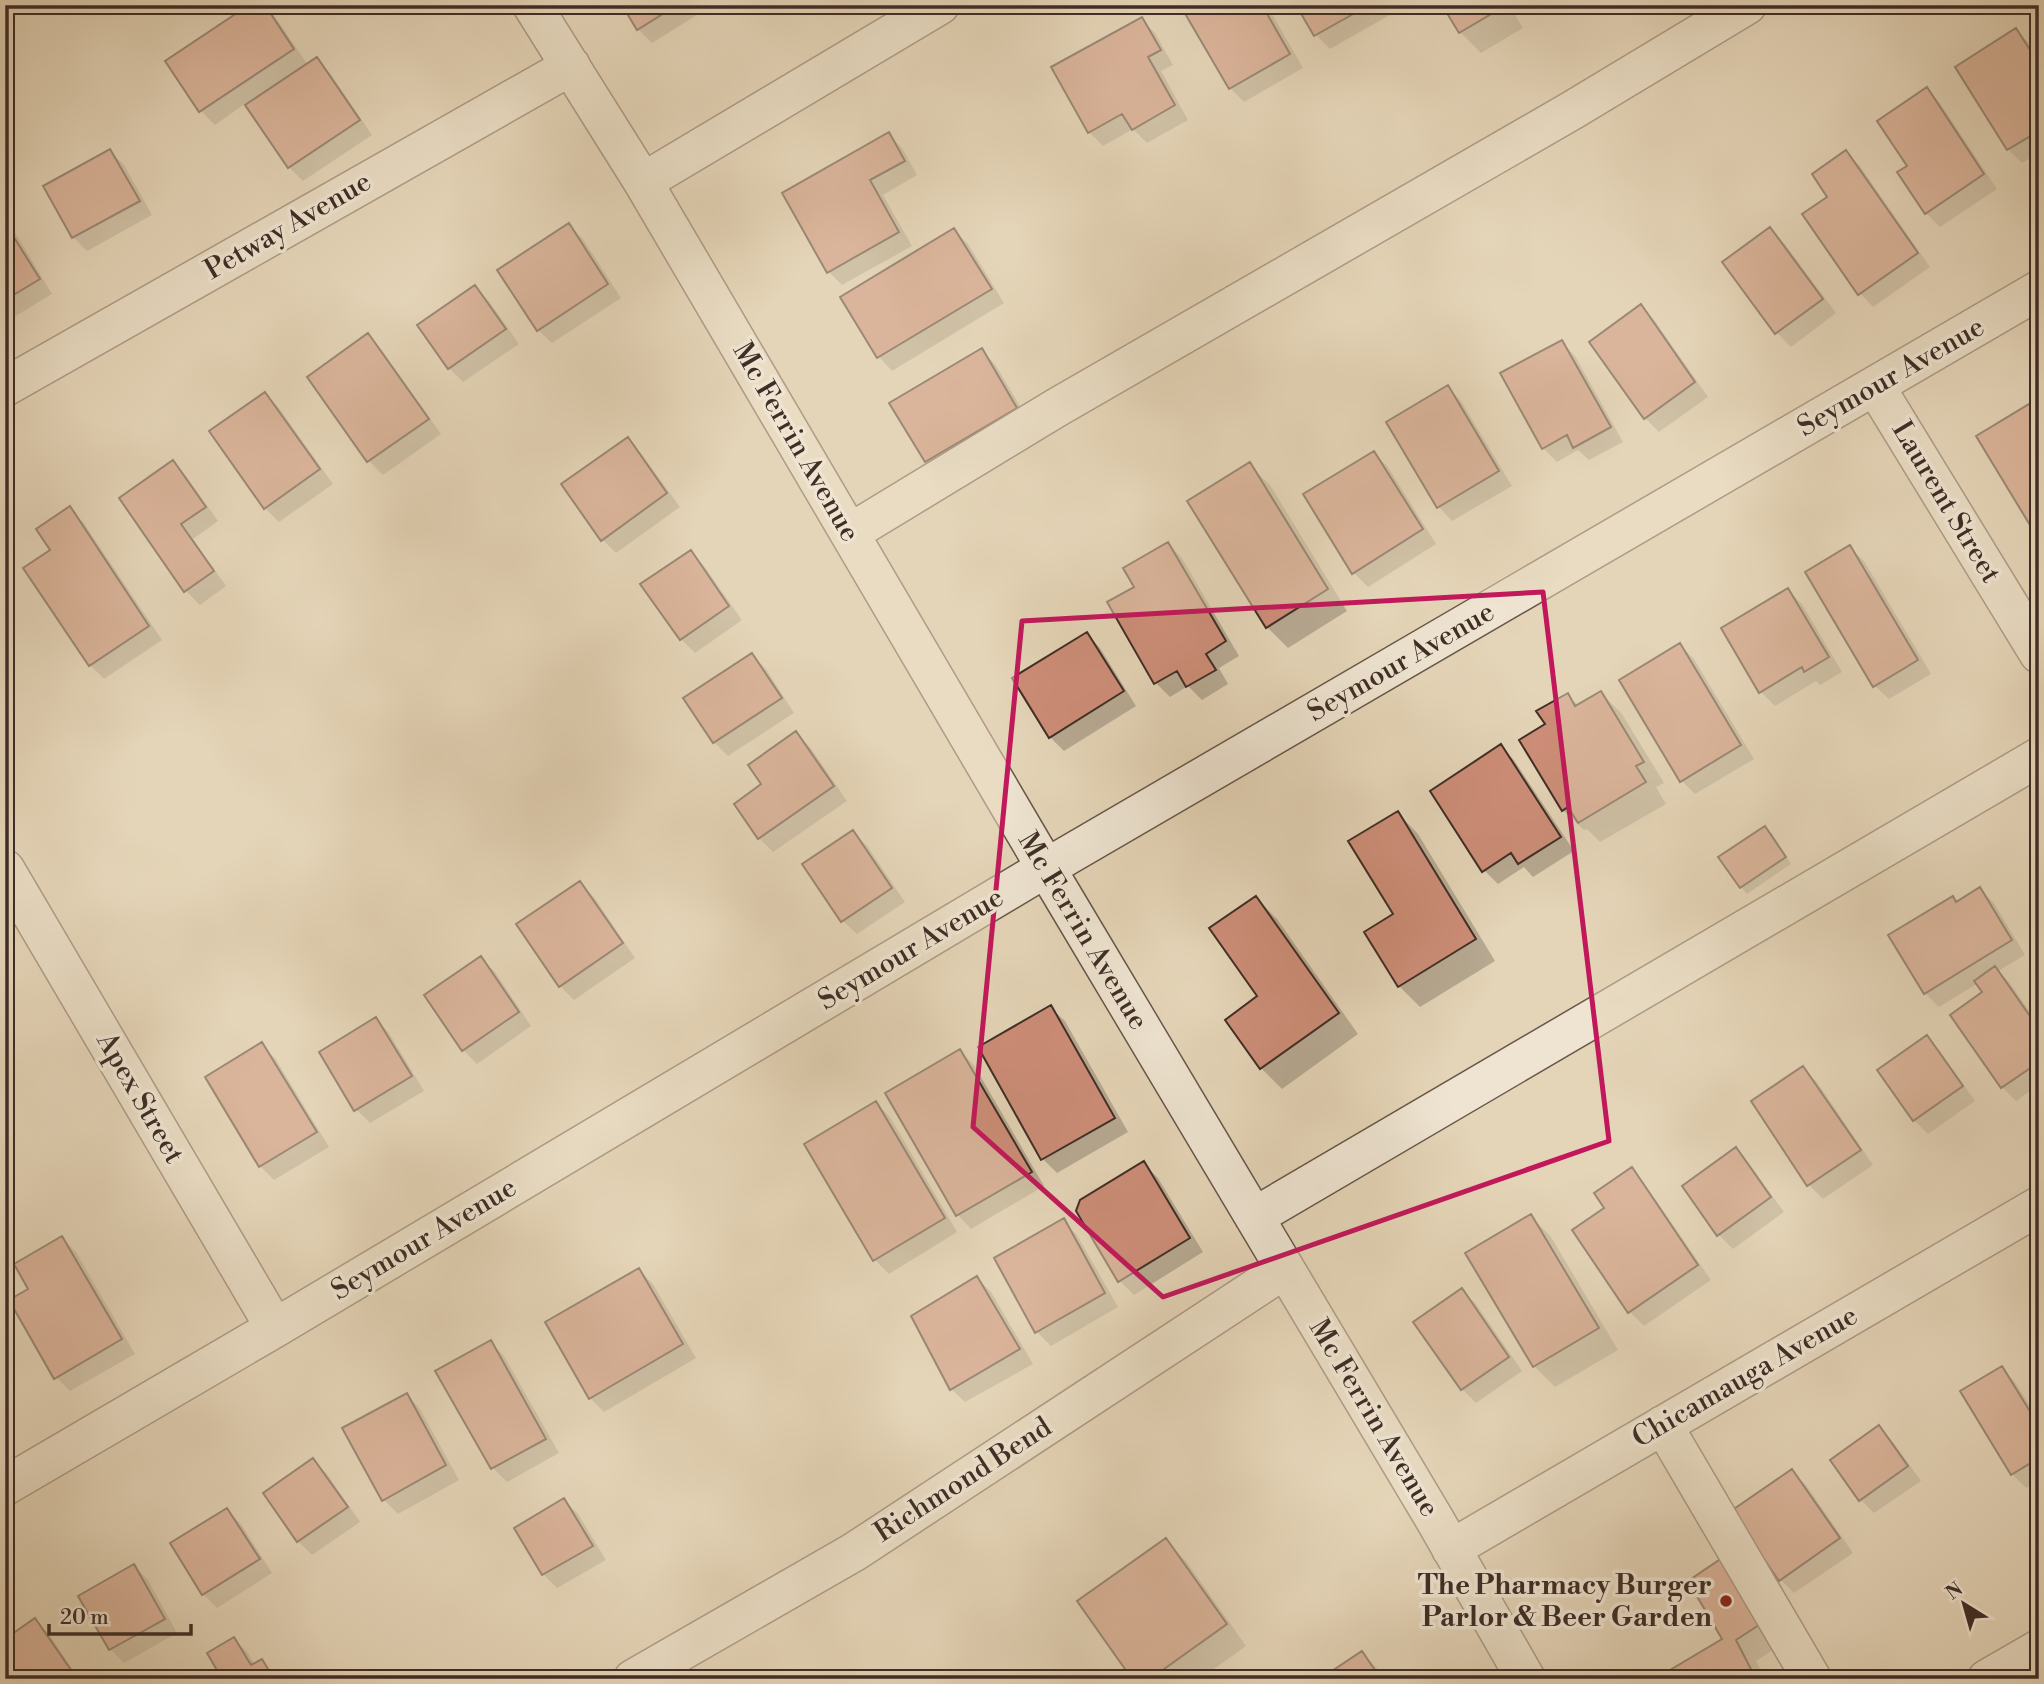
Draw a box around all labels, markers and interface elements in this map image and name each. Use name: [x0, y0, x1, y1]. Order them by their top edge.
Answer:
street label: Petway Avenue: [199, 164, 377, 288]
street label: Seymour Avenue: [1791, 309, 1991, 445]
street label: Mc Ferrin Avenue: [725, 336, 867, 548]
street label: Laurent Street: [1884, 415, 2008, 590]
street label: Seymour Avenue: [1301, 594, 1501, 730]
street label: Mc Ferrin Avenue: [1010, 826, 1156, 1036]
street label: Seymour Avenue: [812, 880, 1010, 1018]
street label: Apex Street: [88, 1025, 192, 1170]
street label: Seymour Avenue: [325, 1170, 523, 1308]
street label: Chicamauga Avenue: [1626, 1298, 1864, 1456]
street label: Mc Ferrin Avenue: [1301, 1313, 1447, 1523]
street label: Richmond Bend: [868, 1410, 1058, 1550]
place label: The Pharmacy Burger Parlor & Beer Garden: [1418, 1568, 1712, 1635]
north arrow: [1928, 1568, 1998, 1638]
text: N: [1941, 1577, 1968, 1605]
scale bar: [49, 1593, 191, 1637]
marker: The Pharmacy Burger Parlor & Beer Garden: [1718, 1593, 1734, 1609]
text: 20 m: [60, 1605, 109, 1631]

